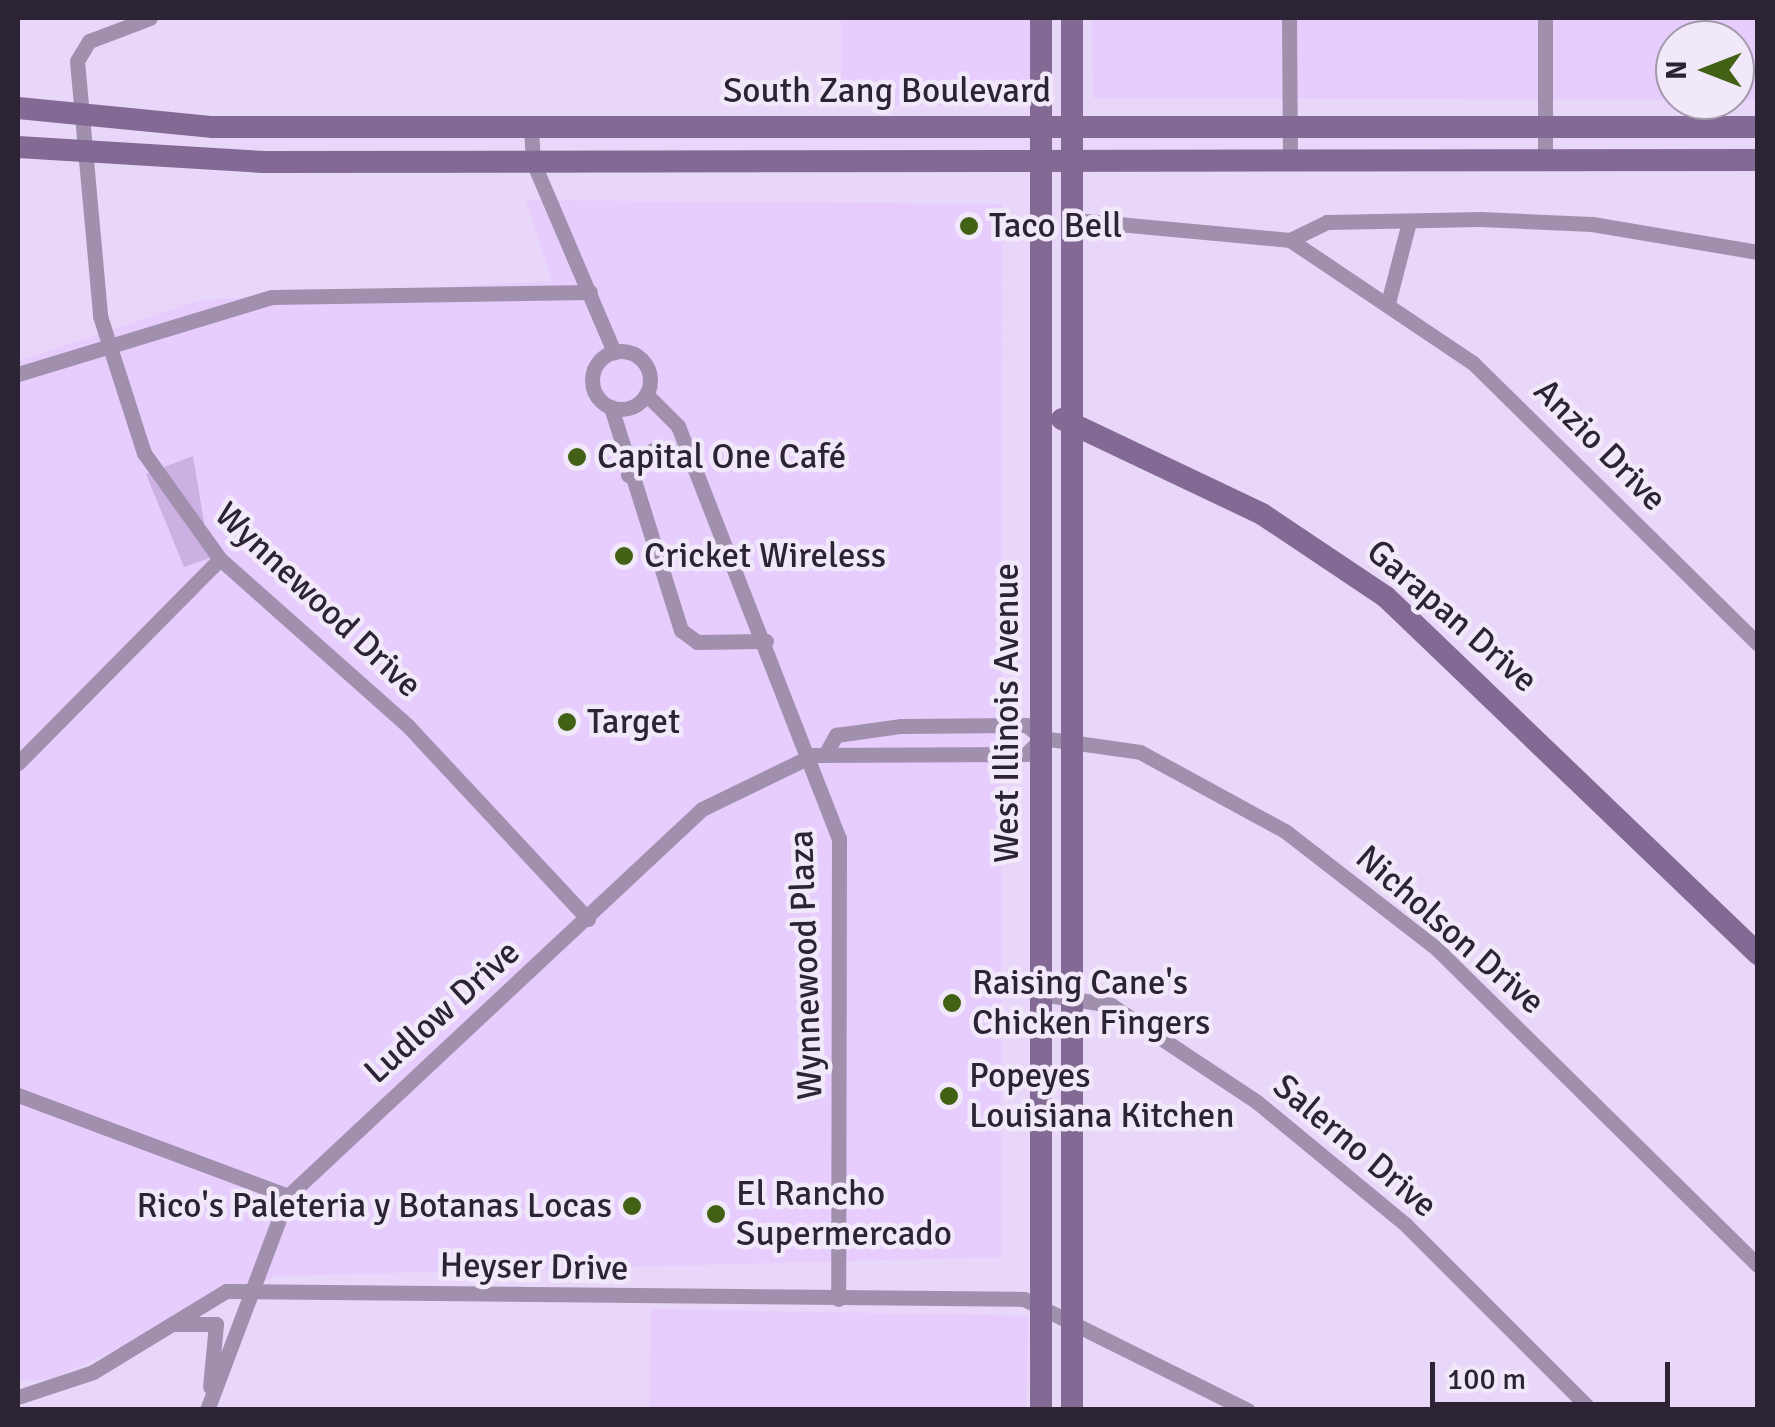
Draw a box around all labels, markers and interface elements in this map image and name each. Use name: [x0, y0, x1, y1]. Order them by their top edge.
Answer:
north arrow: [1655, 20, 1755, 120]
text: N: [1660, 60, 1694, 80]
street label: South Zang Boulevard: [723, 70, 1051, 112]
place label: Taco Bell: [989, 205, 1122, 247]
marker: Taco Bell: [958, 215, 980, 237]
street label: Anzio Drive: [1525, 370, 1675, 520]
place label: Capital One Café: [597, 436, 846, 478]
marker: Capital One Café: [566, 446, 588, 468]
street label: Wynnewood Drive: [206, 494, 430, 706]
street label: Garapan Drive: [1358, 531, 1546, 701]
place label: Cricket Wireless: [644, 535, 886, 577]
marker: Cricket Wireless: [613, 545, 635, 567]
street label: West Illinois Avenue: [986, 563, 1028, 863]
place label: Target: [587, 701, 680, 743]
marker: Target: [556, 711, 578, 733]
street label: Wynnewood Plaza: [780, 829, 832, 1101]
street label: Nicholson Drive: [1347, 837, 1553, 1023]
street label: Ludlow Drive: [356, 931, 528, 1093]
place label: Raising Cane's Chicken Fingers: [972, 962, 1210, 1044]
marker: Raising Cane's Chicken Fingers: [941, 992, 963, 1014]
place label: Popeyes Louisiana Kitchen: [969, 1055, 1234, 1137]
street label: Salerno Drive: [1265, 1065, 1445, 1227]
marker: Popeyes Louisiana Kitchen: [938, 1085, 960, 1107]
place label: El Rancho Supermercado: [736, 1173, 952, 1255]
place label: Rico's Paleteria y Botanas Locas: [137, 1185, 612, 1227]
marker: Rico's Paleteria y Botanas Locas: [621, 1195, 643, 1217]
marker: El Rancho Supermercado: [705, 1203, 727, 1225]
street label: Heyser Drive: [439, 1244, 629, 1290]
scale bar: [1435, 1342, 1675, 1404]
text: 100 m: [1447, 1361, 1526, 1398]

